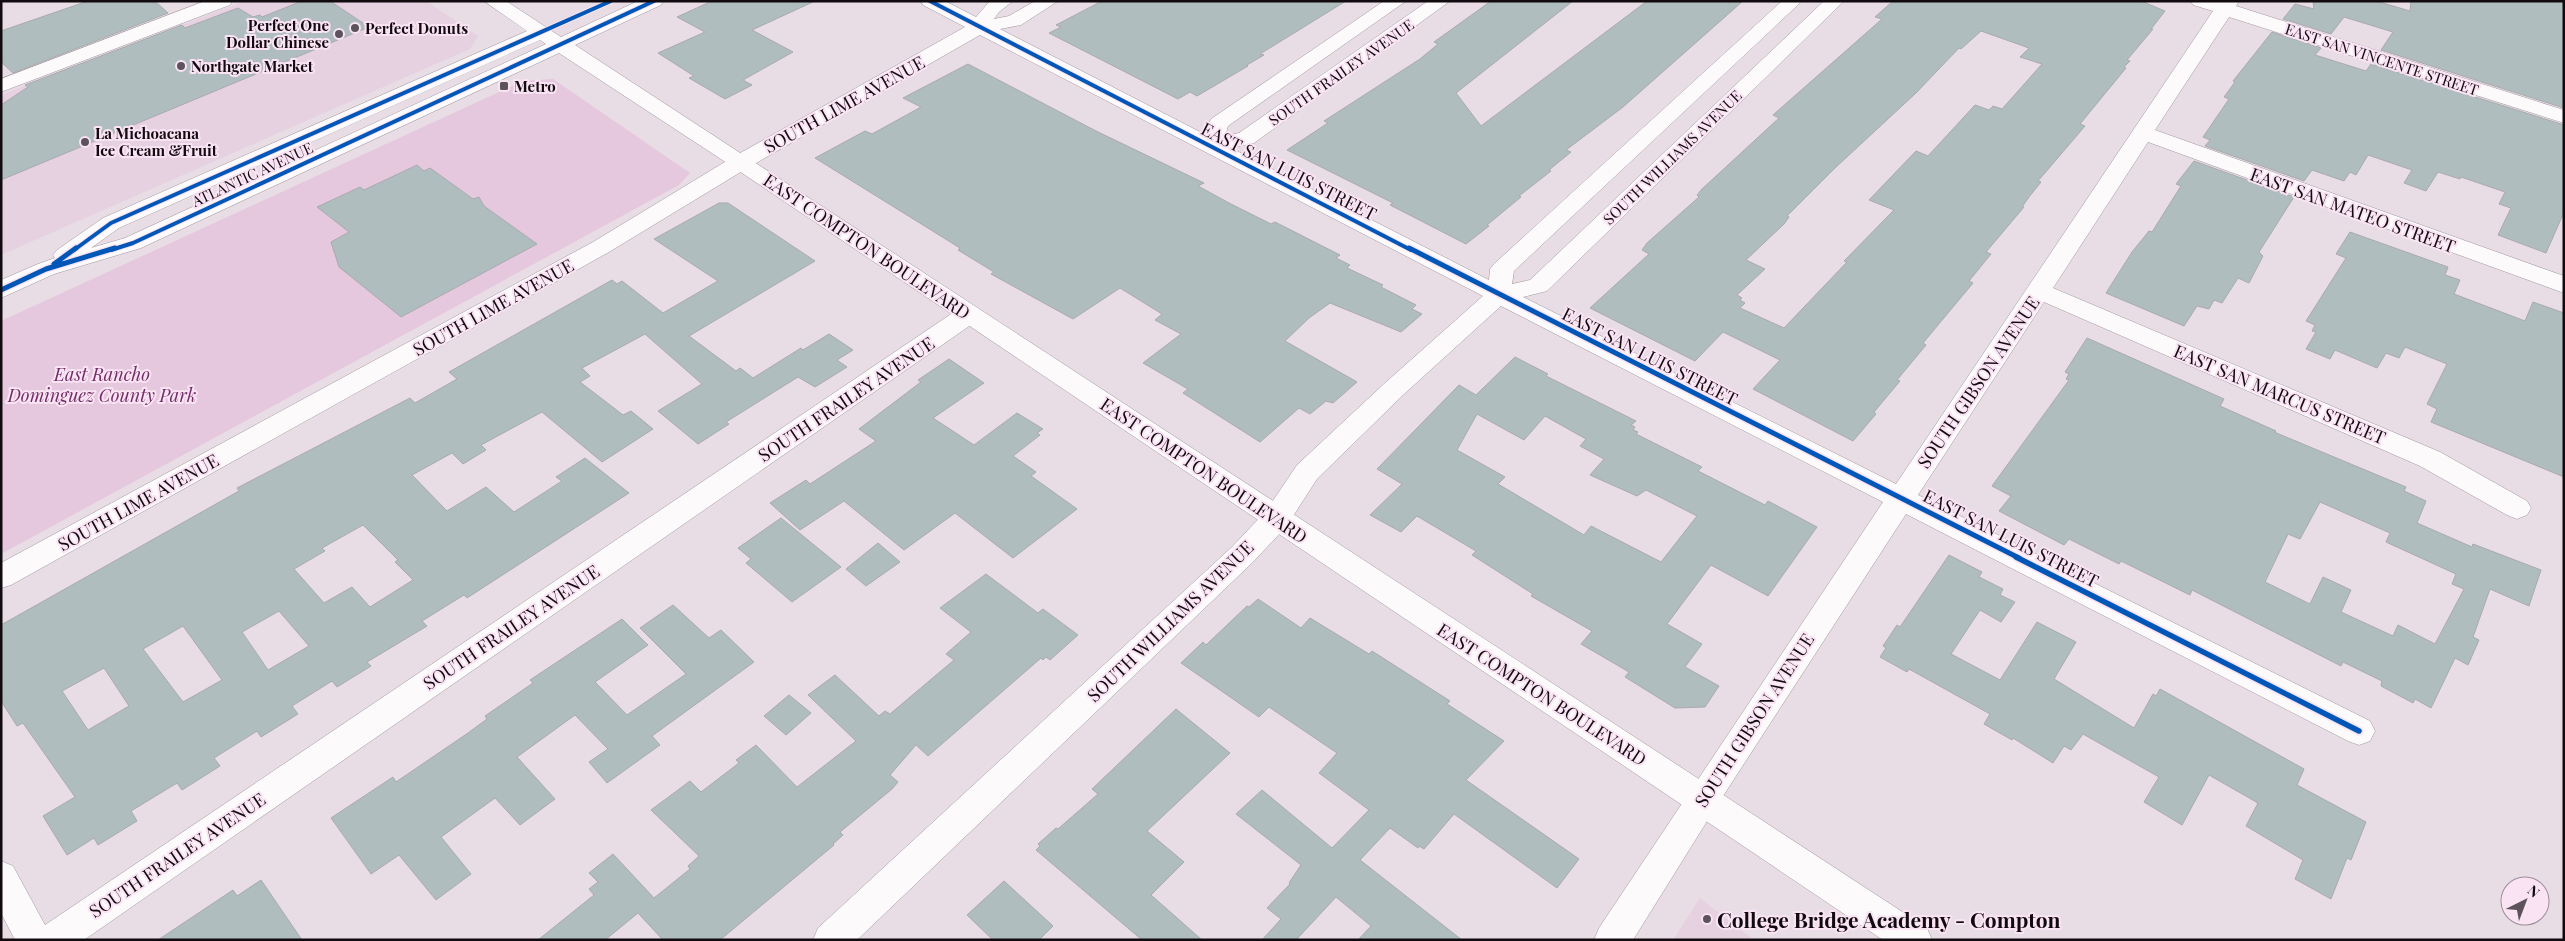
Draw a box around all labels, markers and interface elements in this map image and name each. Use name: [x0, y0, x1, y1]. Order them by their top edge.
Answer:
street label: SOUTH FRAILEY AVENUE: [1264, 14, 1418, 130]
place label: Perfect One Dollar Chinese: [226, 15, 329, 52]
place label: Perfect Donuts: [365, 18, 468, 38]
street label: EAST SAN VINCENTE STREET: [2283, 18, 2481, 100]
marker: Perfect Donuts: [349, 22, 361, 34]
marker: Perfect One Dollar Chinese: [333, 28, 345, 40]
street label: SOUTH LIME AVENUE: [759, 50, 929, 158]
place label: Northgate Market: [191, 56, 314, 76]
marker: Northgate Market: [175, 60, 187, 72]
place label: Metro: [514, 76, 556, 96]
marker: Metro: [498, 80, 510, 92]
street label: SOUTH WILLIAMS AVENUE: [1598, 85, 1746, 229]
street label: EAST SAN LUIS STREET: [1197, 116, 1381, 226]
place label: La Michoacana Ice Cream &Fruit: [95, 123, 218, 160]
marker: La Michoacana Ice Cream &Fruit: [79, 136, 91, 148]
street label: ATLANTIC AVENUE: [187, 137, 316, 211]
street label: EAST SAN MATEO STREET: [2247, 162, 2459, 258]
street label: EAST COMPTON BOULEVARD: [759, 168, 975, 324]
street label: SOUTH LIME AVENUE: [408, 253, 578, 361]
street label: SOUTH GIBSON AVENUE: [1911, 291, 2045, 473]
street label: EAST SAN LUIS STREET: [1558, 301, 1742, 411]
street label: SOUTH FRAILEY AVENUE: [753, 331, 939, 467]
street label: EAST SAN MARCUS STREET: [2170, 338, 2390, 450]
park label: East Rancho Dominguez County Park: [7, 362, 196, 407]
street label: EAST COMPTON BOULEVARD: [1096, 392, 1312, 548]
street label: SOUTH LIME AVENUE: [53, 448, 223, 556]
street label: EAST SAN LUIS STREET: [1919, 483, 2103, 593]
street label: SOUTH WILLIAMS AVENUE: [1082, 535, 1258, 707]
street label: SOUTH FRAILEY AVENUE: [418, 559, 604, 695]
street label: EAST COMPTON BOULEVARD: [1433, 617, 1651, 771]
street label: SOUTH GIBSON AVENUE: [1689, 628, 1819, 812]
street label: SOUTH FRAILEY AVENUE: [84, 787, 270, 923]
north arrow: [2500, 876, 2550, 926]
text: N: [2524, 881, 2544, 901]
place label: College Bridge Academy - Compton: [1717, 905, 2061, 933]
marker: College Bridge Academy - Compton: [1701, 913, 1713, 925]

